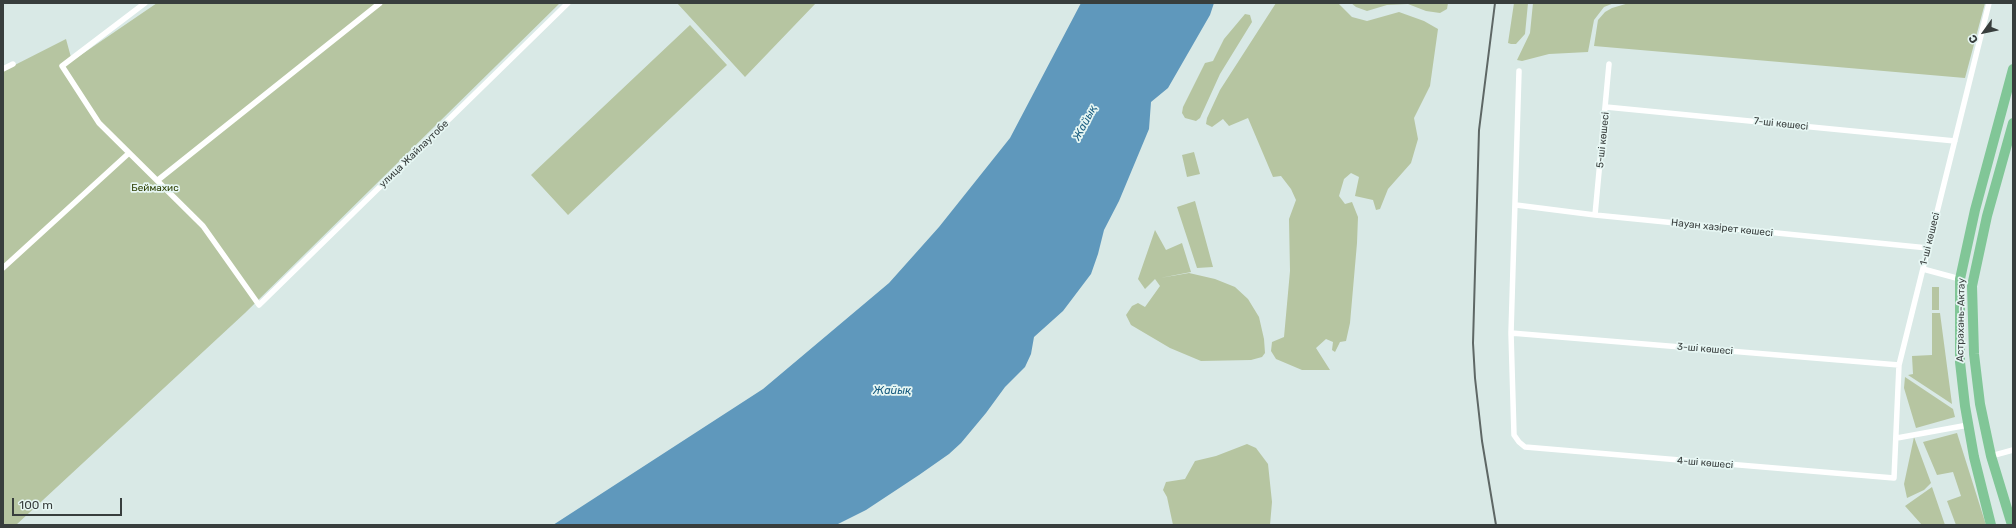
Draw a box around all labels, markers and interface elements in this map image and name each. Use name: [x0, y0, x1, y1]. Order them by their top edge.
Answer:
north arrow: [1964, 12, 2004, 52]
text: С: [1966, 32, 1981, 46]
water label: Жайық: [1070, 103, 1100, 143]
street label: 5-шi көшесі: [1594, 112, 1612, 168]
street label: 7-шi көшесі: [1753, 115, 1809, 133]
street label: улица Жайлаутобе: [377, 118, 451, 190]
park label: Беймахис: [131, 182, 179, 194]
street label: 1-шi көшесі: [1918, 211, 1942, 267]
street label: Науан хазірет көшесі: [1671, 217, 1773, 239]
street label: Астрахань-Актау: [1954, 278, 1968, 362]
street label: 3-шi көшесі: [1677, 341, 1733, 357]
water label: Жайық: [873, 384, 911, 398]
street label: 4-шi көшесі: [1676, 455, 1734, 471]
scale bar: [14, 490, 124, 516]
text: 100 m: [19, 498, 53, 512]

